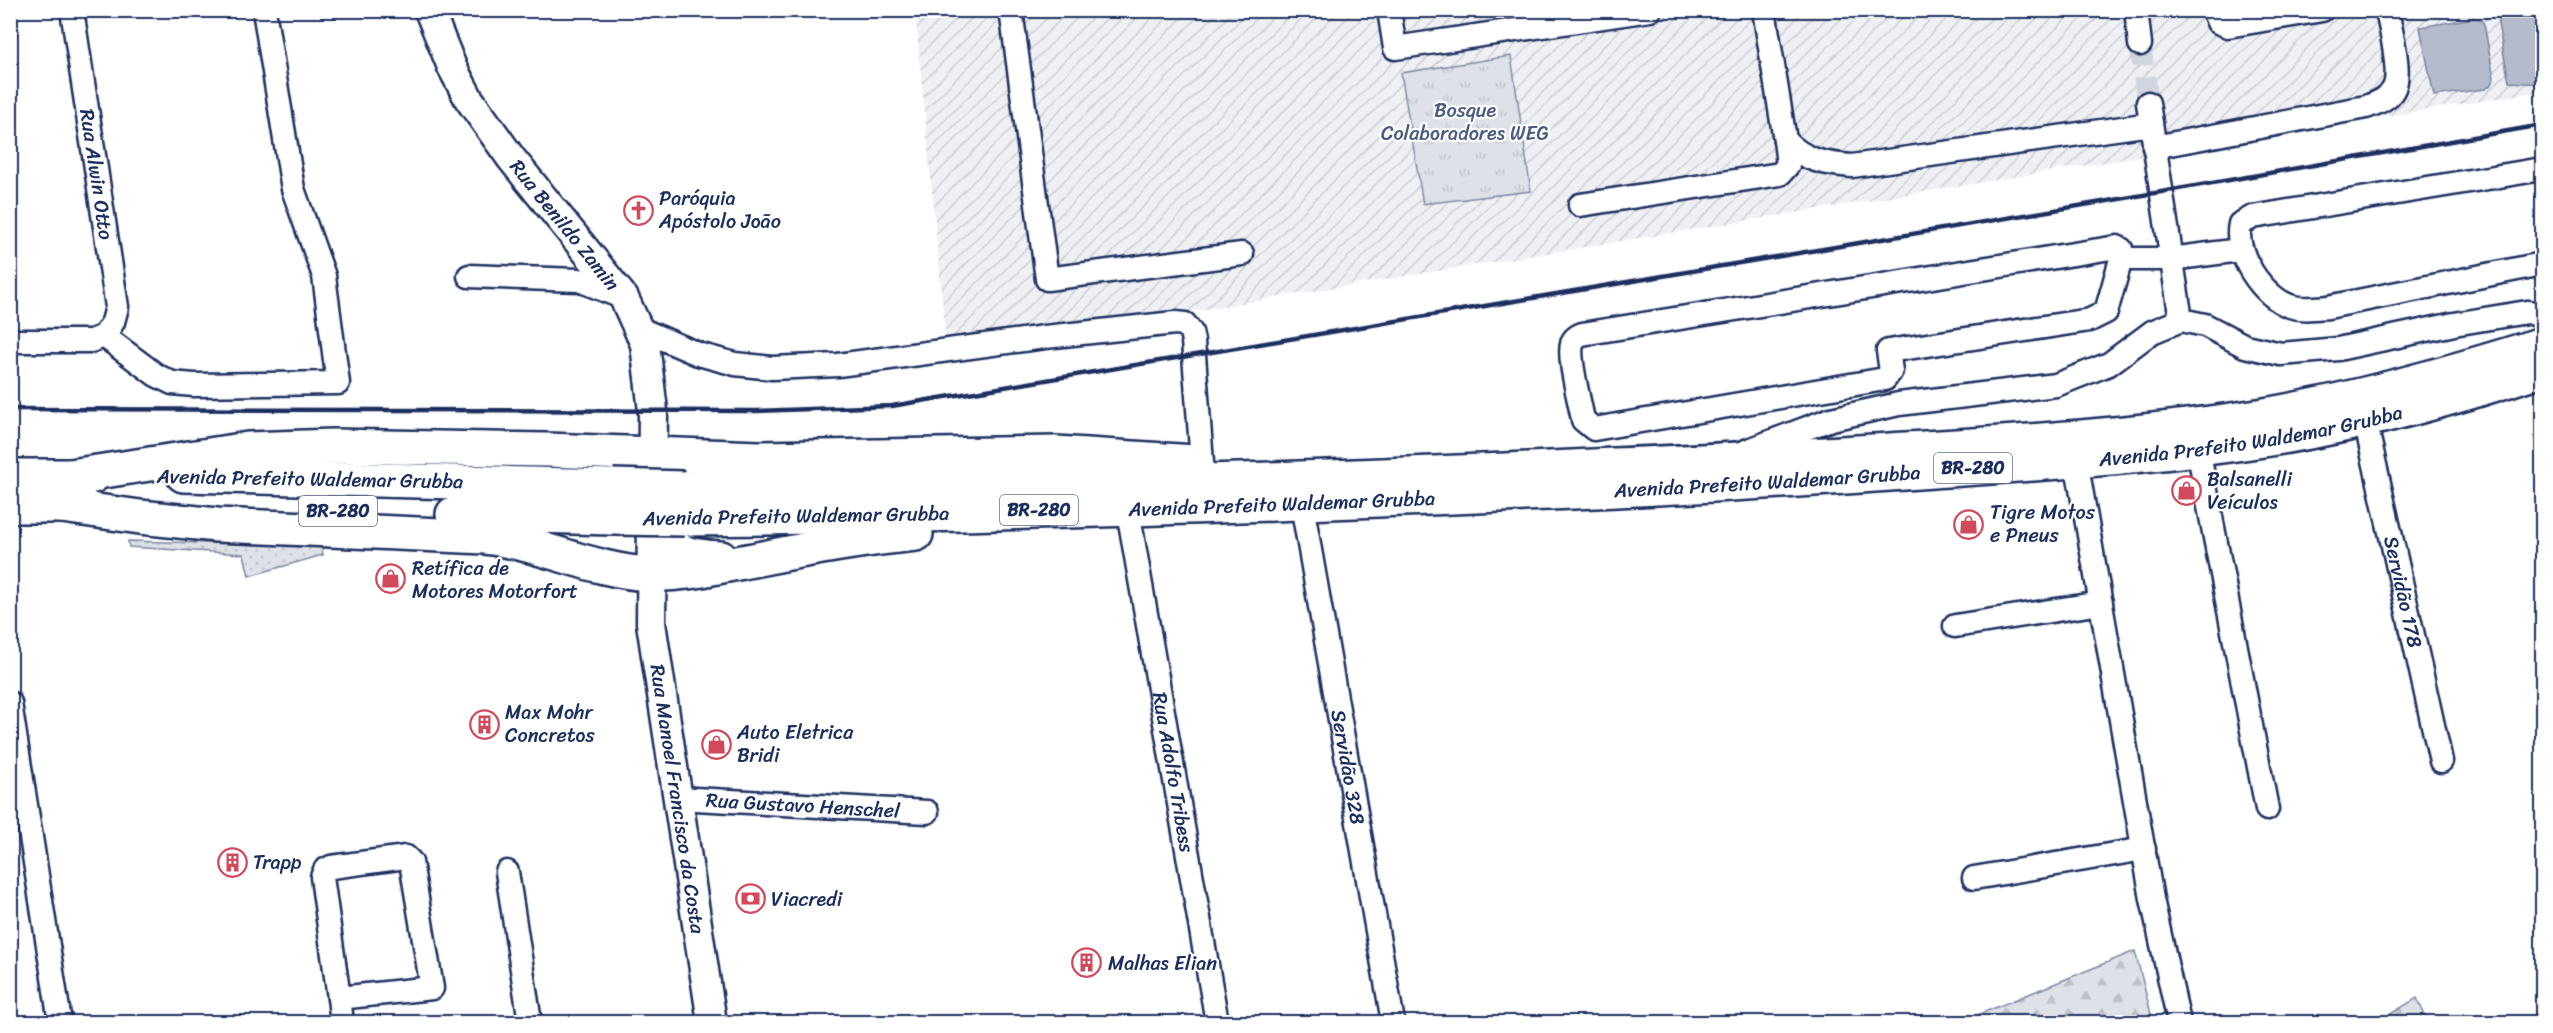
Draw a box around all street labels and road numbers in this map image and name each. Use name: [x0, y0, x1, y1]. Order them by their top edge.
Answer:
street label: Rua Alwin Otto: [70, 106, 124, 242]
street label: Rua Benildo Zamin: [501, 151, 629, 299]
street label: Avenida Prefeito Waldemar Grubba: [2097, 394, 2406, 477]
road number: BR-280: [1934, 453, 2012, 483]
street label: Avenida Prefeito Waldemar Grubba: [1612, 454, 1922, 508]
street label: Avenida Prefeito Waldemar Grubba: [155, 459, 464, 499]
street label: Avenida Prefeito Waldemar Grubba: [1127, 480, 1436, 527]
road number: BR-280: [1000, 495, 1078, 525]
road number: BR-280: [299, 496, 377, 526]
street label: Avenida Prefeito Waldemar Grubba: [641, 496, 950, 536]
street label: Servidão 178: [2374, 533, 2433, 651]
street label: Rua Manoel Francisco da Costa: [640, 662, 716, 937]
street label: Rua Adolfo Tribess: [1142, 689, 1205, 856]
street label: Servidão 328: [1321, 707, 1375, 827]
street label: Rua Gustavo Henschel: [705, 782, 902, 828]

